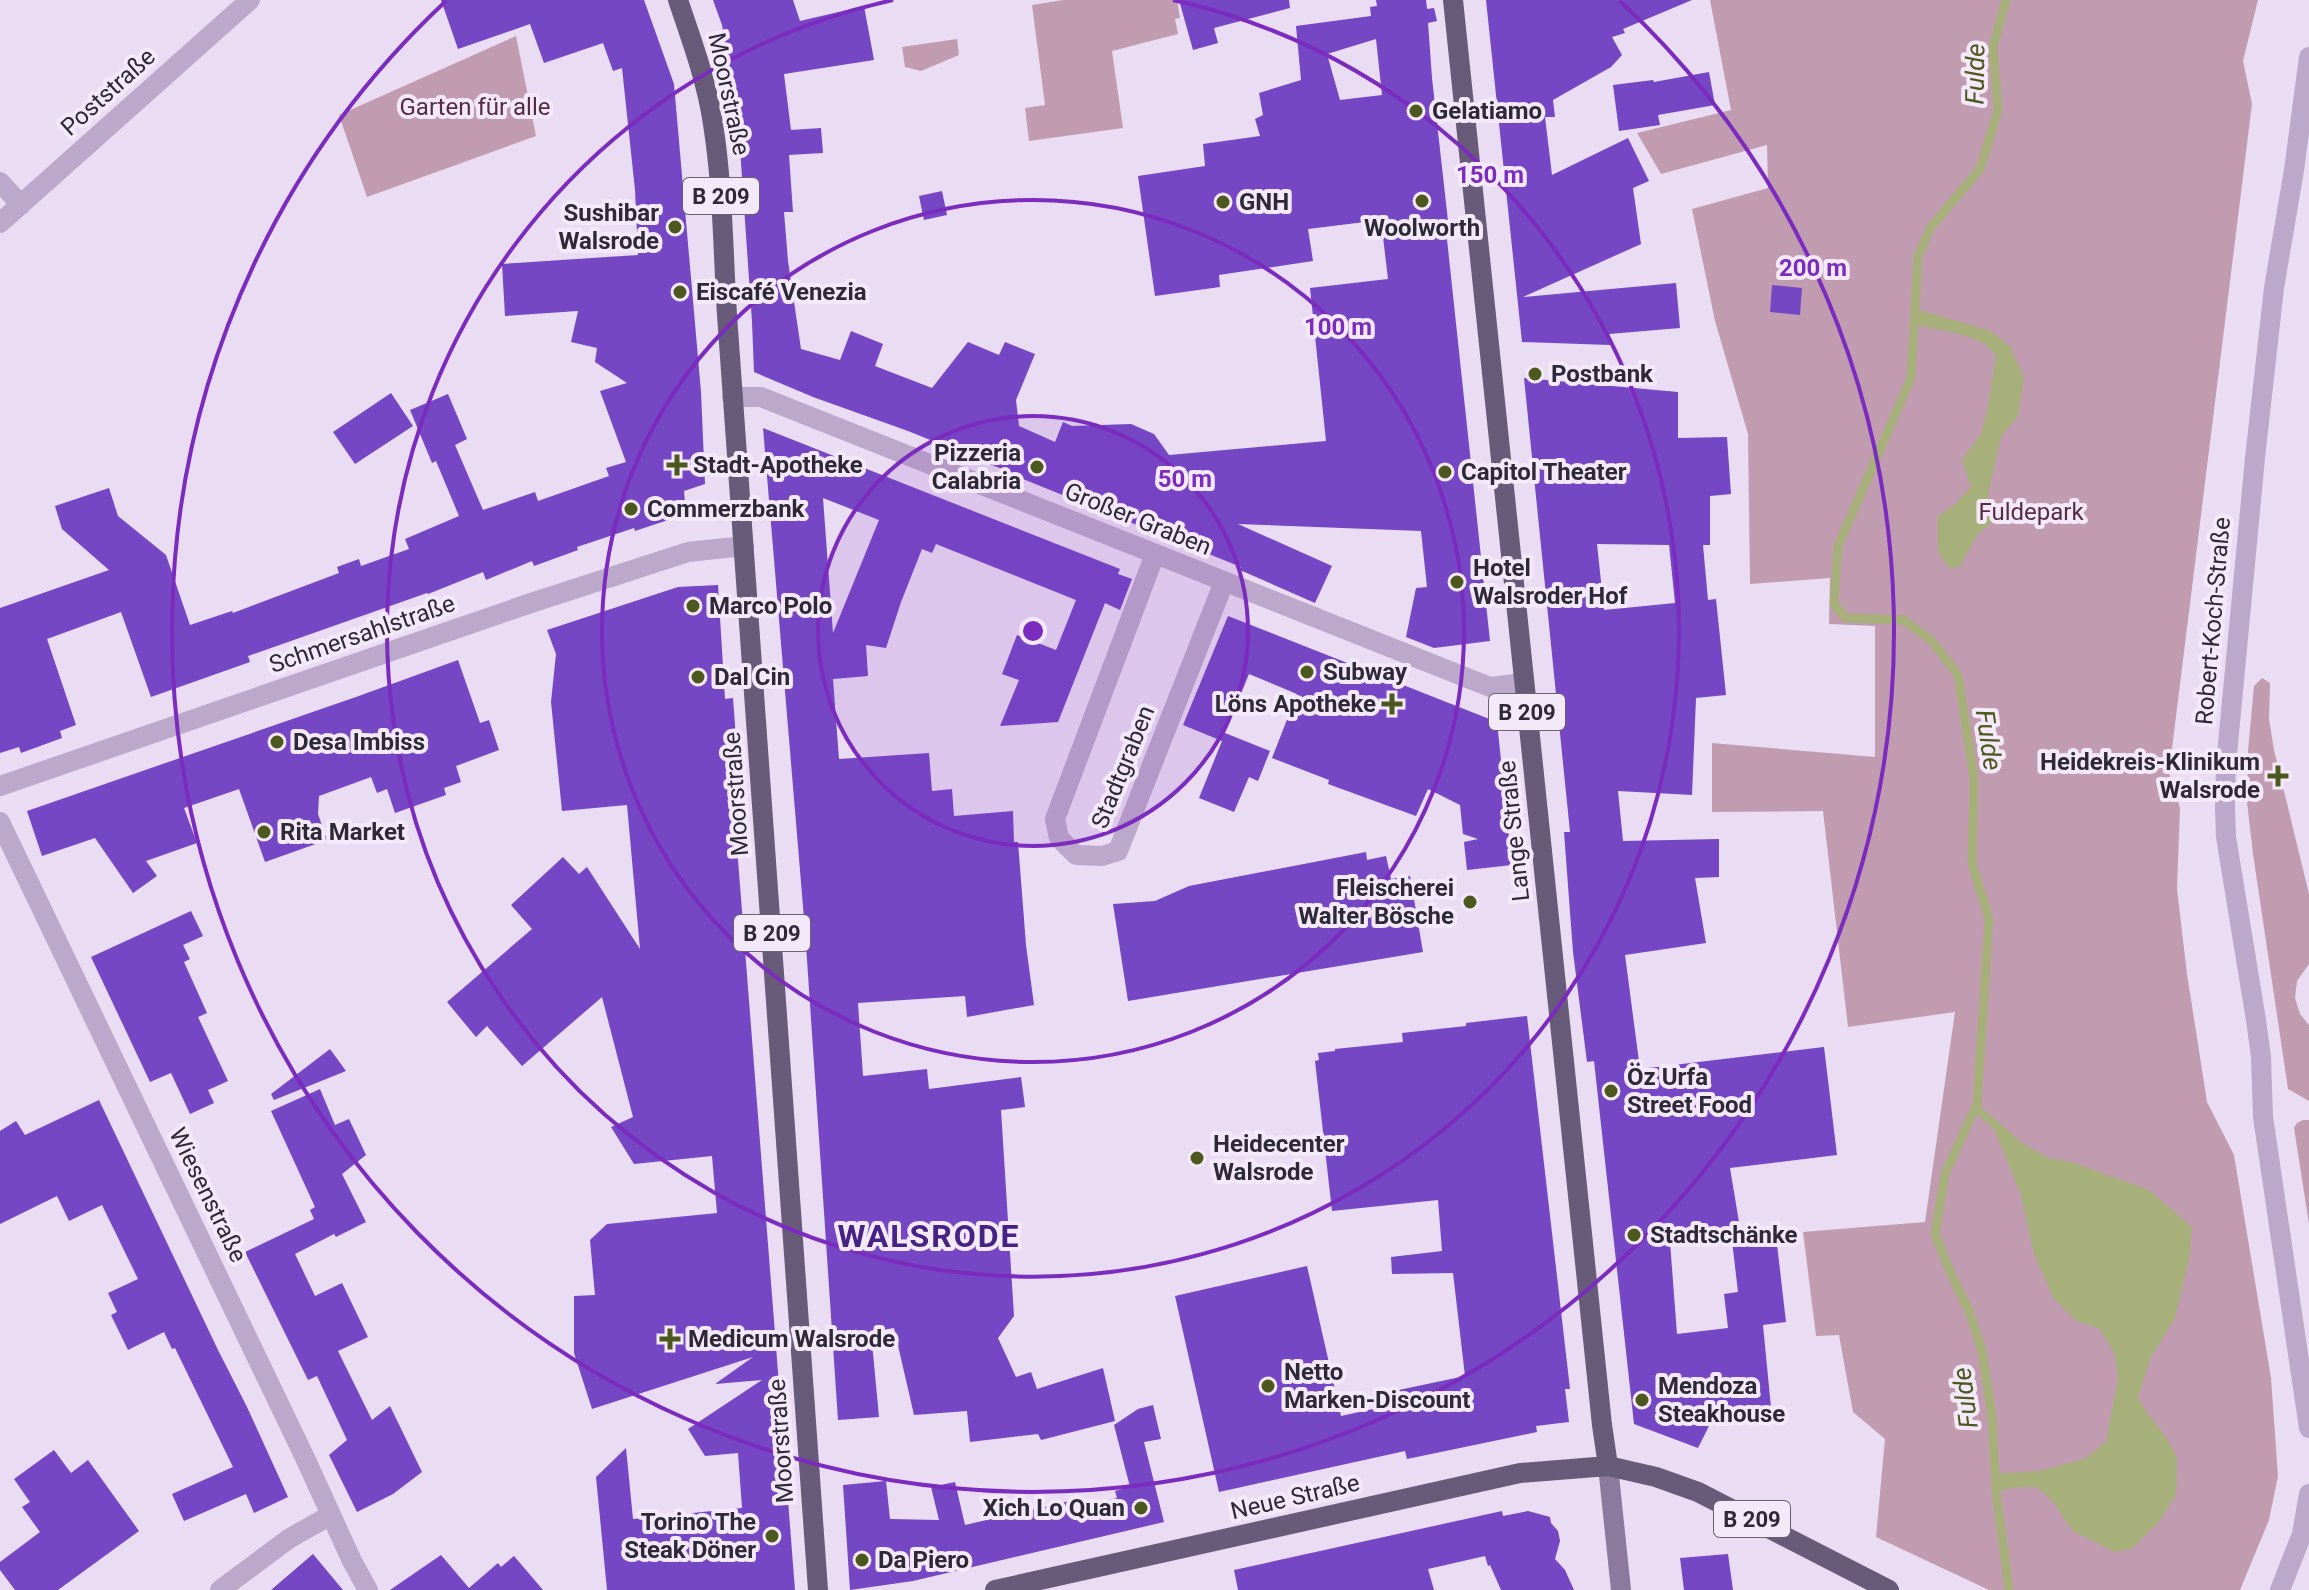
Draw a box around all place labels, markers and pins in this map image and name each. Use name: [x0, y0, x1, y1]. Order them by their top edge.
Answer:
place label: Gelatiamo: [1432, 97, 1542, 125]
marker: Gelatiamo: [1407, 102, 1425, 120]
place label: GNH: [1239, 188, 1289, 216]
marker: Woolworth: [1413, 192, 1431, 210]
marker: GNH: [1214, 193, 1232, 211]
place label: Sushibar Walsrode: [558, 199, 659, 255]
place label: Woolworth: [1364, 214, 1480, 242]
marker: Sushibar Walsrode: [666, 218, 684, 236]
place label: Eiscafé Venezia: [696, 278, 867, 306]
marker: Eiscafé Venezia: [671, 283, 689, 301]
place label: Postbank: [1551, 360, 1654, 388]
marker: Postbank: [1526, 365, 1544, 383]
place label: Pizzeria Calabria: [932, 439, 1021, 495]
place label: Stadt-Apotheke: [693, 451, 863, 479]
marker: Stadt-Apotheke: [668, 456, 686, 474]
marker: Pizzeria Calabria: [1028, 458, 1046, 476]
place label: Capitol Theater: [1461, 458, 1627, 486]
marker: Capitol Theater: [1436, 463, 1454, 481]
place label: Commerzbank: [647, 495, 806, 523]
marker: Commerzbank: [622, 500, 640, 518]
place label: Hotel Walsroder Hof: [1473, 554, 1628, 610]
marker: Hotel Walsroder Hof: [1448, 573, 1466, 591]
place label: Marco Polo: [709, 592, 832, 620]
marker: Marco Polo: [684, 597, 702, 615]
centre of rings: [1019, 617, 1047, 645]
place label: Subway: [1323, 658, 1408, 686]
place label: Dal Cin: [714, 663, 790, 691]
marker: Subway: [1298, 663, 1316, 681]
marker: Dal Cin: [689, 668, 707, 686]
place label: Löns Apotheke: [1215, 690, 1376, 718]
marker: Löns Apotheke: [1383, 695, 1401, 713]
place label: Desa Imbiss: [293, 728, 425, 756]
marker: Desa Imbiss: [268, 733, 286, 751]
place label: Heidekreis-Klinikum Walsrode: [2040, 748, 2260, 804]
marker: Heidekreis-Klinikum Walsrode: [2267, 765, 2289, 787]
place label: Rita Market: [280, 818, 405, 846]
marker: Rita Market: [255, 823, 273, 841]
place label: Fleischerei Walter Bösche: [1298, 874, 1454, 930]
marker: Fleischerei Walter Bösche: [1461, 893, 1479, 911]
place label: Öz Urfa Street Food: [1627, 1063, 1752, 1119]
marker: Öz Urfa Street Food: [1602, 1082, 1620, 1100]
place label: Heidecenter Walsrode: [1213, 1130, 1345, 1186]
marker: Heidecenter Walsrode: [1188, 1149, 1206, 1167]
place label: Stadtschänke: [1650, 1221, 1798, 1249]
marker: Stadtschänke: [1625, 1226, 1643, 1244]
place label: Medicum Walsrode: [688, 1325, 895, 1353]
marker: Medicum Walsrode: [659, 1328, 681, 1350]
place label: Netto Marken-Discount: [1284, 1358, 1470, 1414]
place label: Mendoza Steakhouse: [1658, 1372, 1785, 1428]
marker: Netto Marken-Discount: [1259, 1377, 1277, 1395]
marker: Mendoza Steakhouse: [1633, 1391, 1651, 1409]
place label: Xich Lo Quan: [983, 1494, 1125, 1522]
marker: Xich Lo Quan: [1132, 1499, 1150, 1517]
place label: Torino The Steak Döner: [624, 1508, 756, 1564]
marker: Torino The Steak Döner: [763, 1527, 781, 1545]
place label: Da Piero: [878, 1546, 969, 1574]
marker: Da Piero: [853, 1551, 871, 1569]

